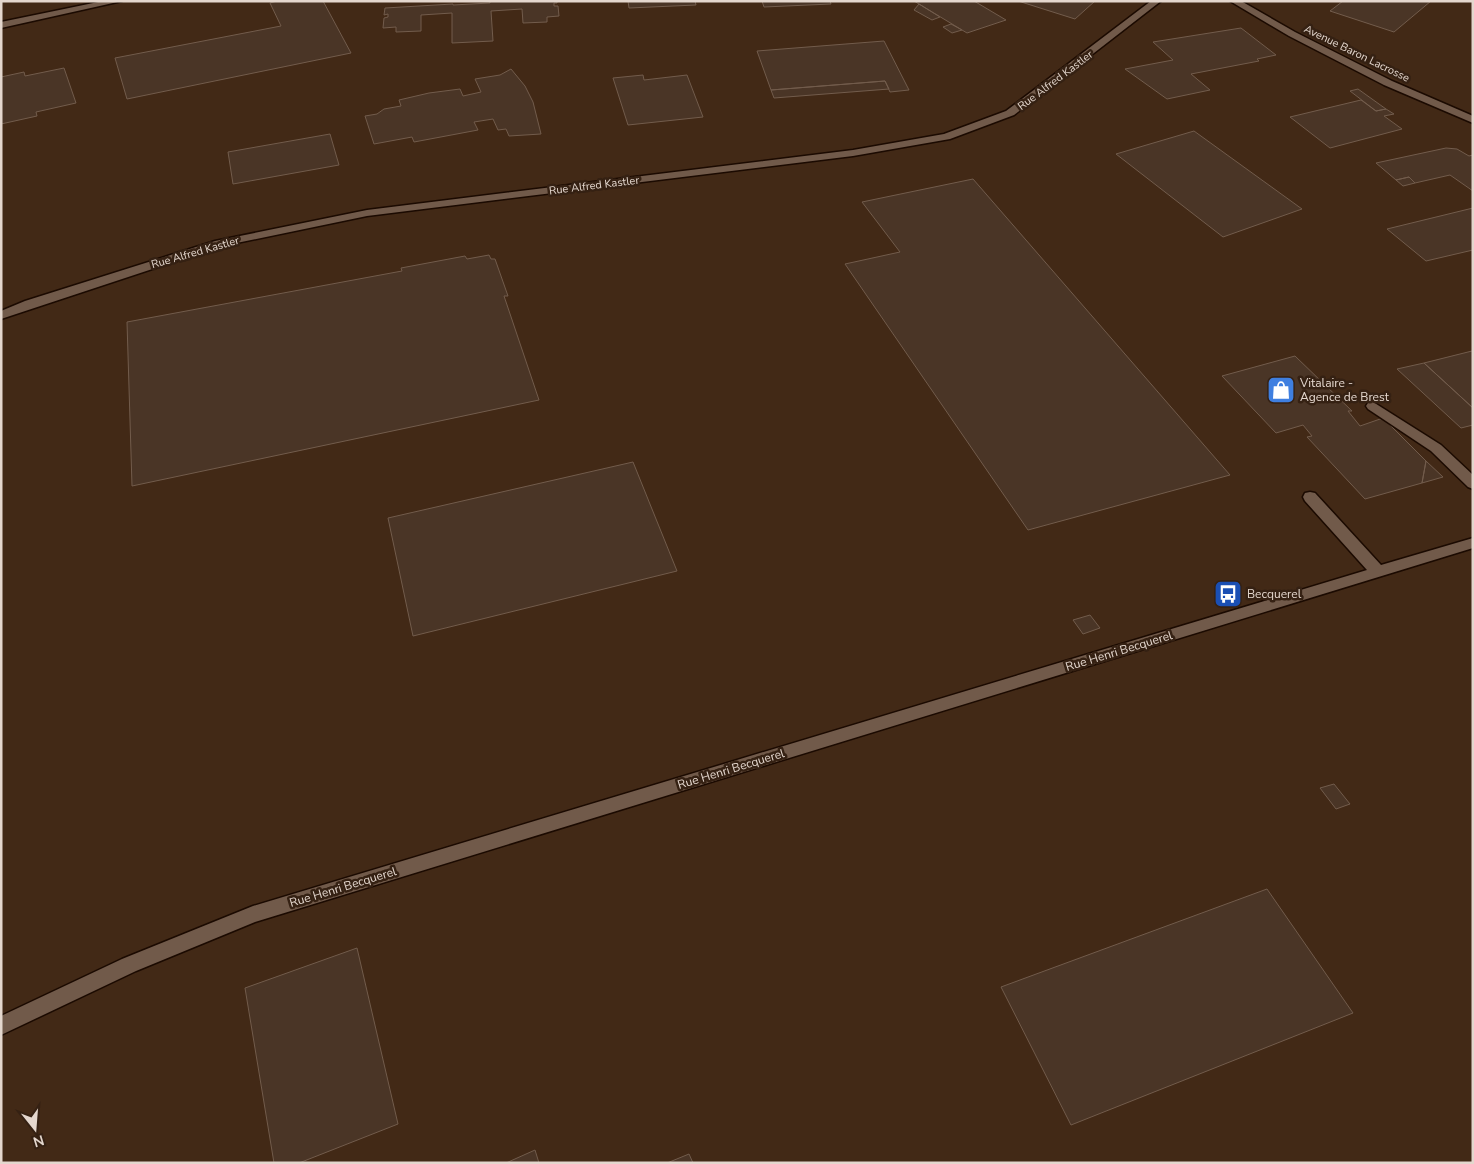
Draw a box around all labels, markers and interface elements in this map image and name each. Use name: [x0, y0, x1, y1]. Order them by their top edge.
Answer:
street label: Avenue Baron Lacrosse: [1301, 21, 1412, 86]
street label: Rue Alfred Kastler: [1015, 47, 1096, 114]
street label: Rue Alfred Kastler: [548, 173, 640, 198]
street label: Rue Alfred Kastler: [149, 233, 241, 272]
shop icon: Vitalaire - Agence de Brest: [1266, 375, 1296, 405]
place label: Vitalaire - Agence de Brest: [1299, 375, 1390, 405]
bus stop icon: Becquerel: [1213, 579, 1243, 609]
place label: Becquerel: [1247, 586, 1302, 602]
street label: Rue Henri Becquerel: [1064, 627, 1175, 675]
street label: Rue Henri Becquerel: [676, 745, 787, 793]
street label: Rue Henri Becquerel: [288, 863, 399, 911]
north arrow: [10, 1104, 60, 1154]
text: N: [31, 1130, 46, 1152]

